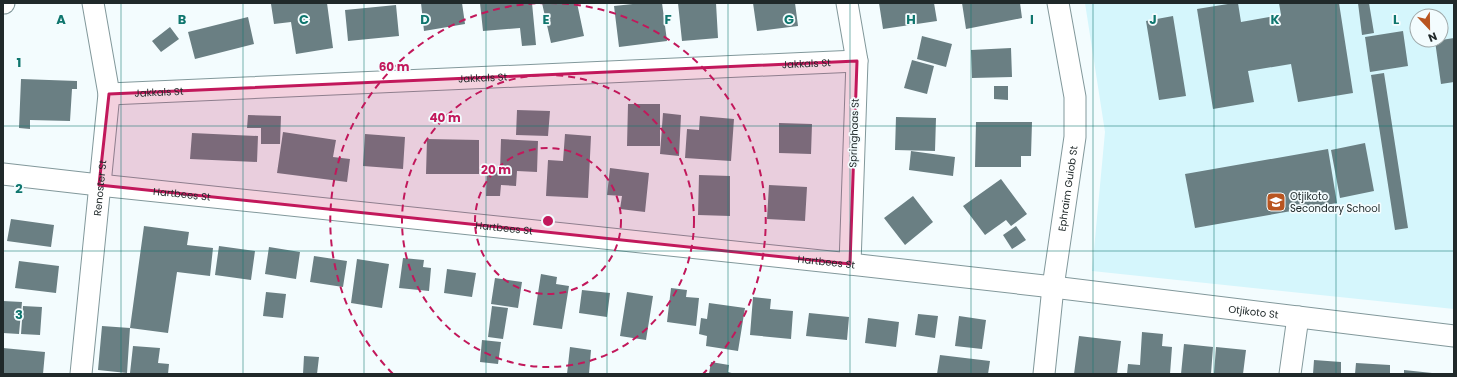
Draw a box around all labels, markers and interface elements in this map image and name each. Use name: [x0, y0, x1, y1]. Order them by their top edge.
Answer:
north arrow: [1409, 8, 1449, 48]
text: A: [56, 10, 66, 29]
text: B: [178, 10, 187, 29]
text: C: [299, 10, 309, 29]
text: D: [420, 10, 430, 29]
text: E: [542, 10, 550, 29]
text: F: [664, 10, 672, 29]
text: G: [784, 10, 794, 29]
text: H: [906, 10, 916, 29]
text: I: [1030, 10, 1034, 29]
text: J: [1149, 10, 1157, 29]
text: K: [1270, 10, 1280, 29]
text: L: [1393, 10, 1399, 29]
text: N: [1426, 28, 1440, 46]
text: 1: [17, 53, 21, 72]
street label: Jakkals St: [781, 55, 832, 72]
text: 60 m: [379, 58, 410, 75]
street label: Jakkals St: [458, 69, 508, 86]
street label: Jakkals St: [134, 83, 184, 100]
street label: Springhaas St: [845, 98, 863, 168]
text: 40 m: [429, 109, 461, 126]
street label: Ephraim Guiob St: [1054, 144, 1081, 232]
street label: Renoster St: [89, 159, 110, 217]
text: 20 m: [481, 161, 511, 178]
text: 2: [15, 179, 23, 198]
street label: Hartbees St: [152, 183, 212, 204]
place label: Otjikoto Secondary School: [1290, 189, 1380, 216]
school or university icon: Otjikoto Secondary School: [1265, 191, 1287, 213]
centre of rings: [541, 214, 555, 228]
street label: Hartbees St: [475, 217, 534, 238]
street label: Hartbees St: [797, 251, 856, 272]
street label: Otjikoto St: [1228, 301, 1280, 322]
text: 3: [15, 305, 23, 324]

